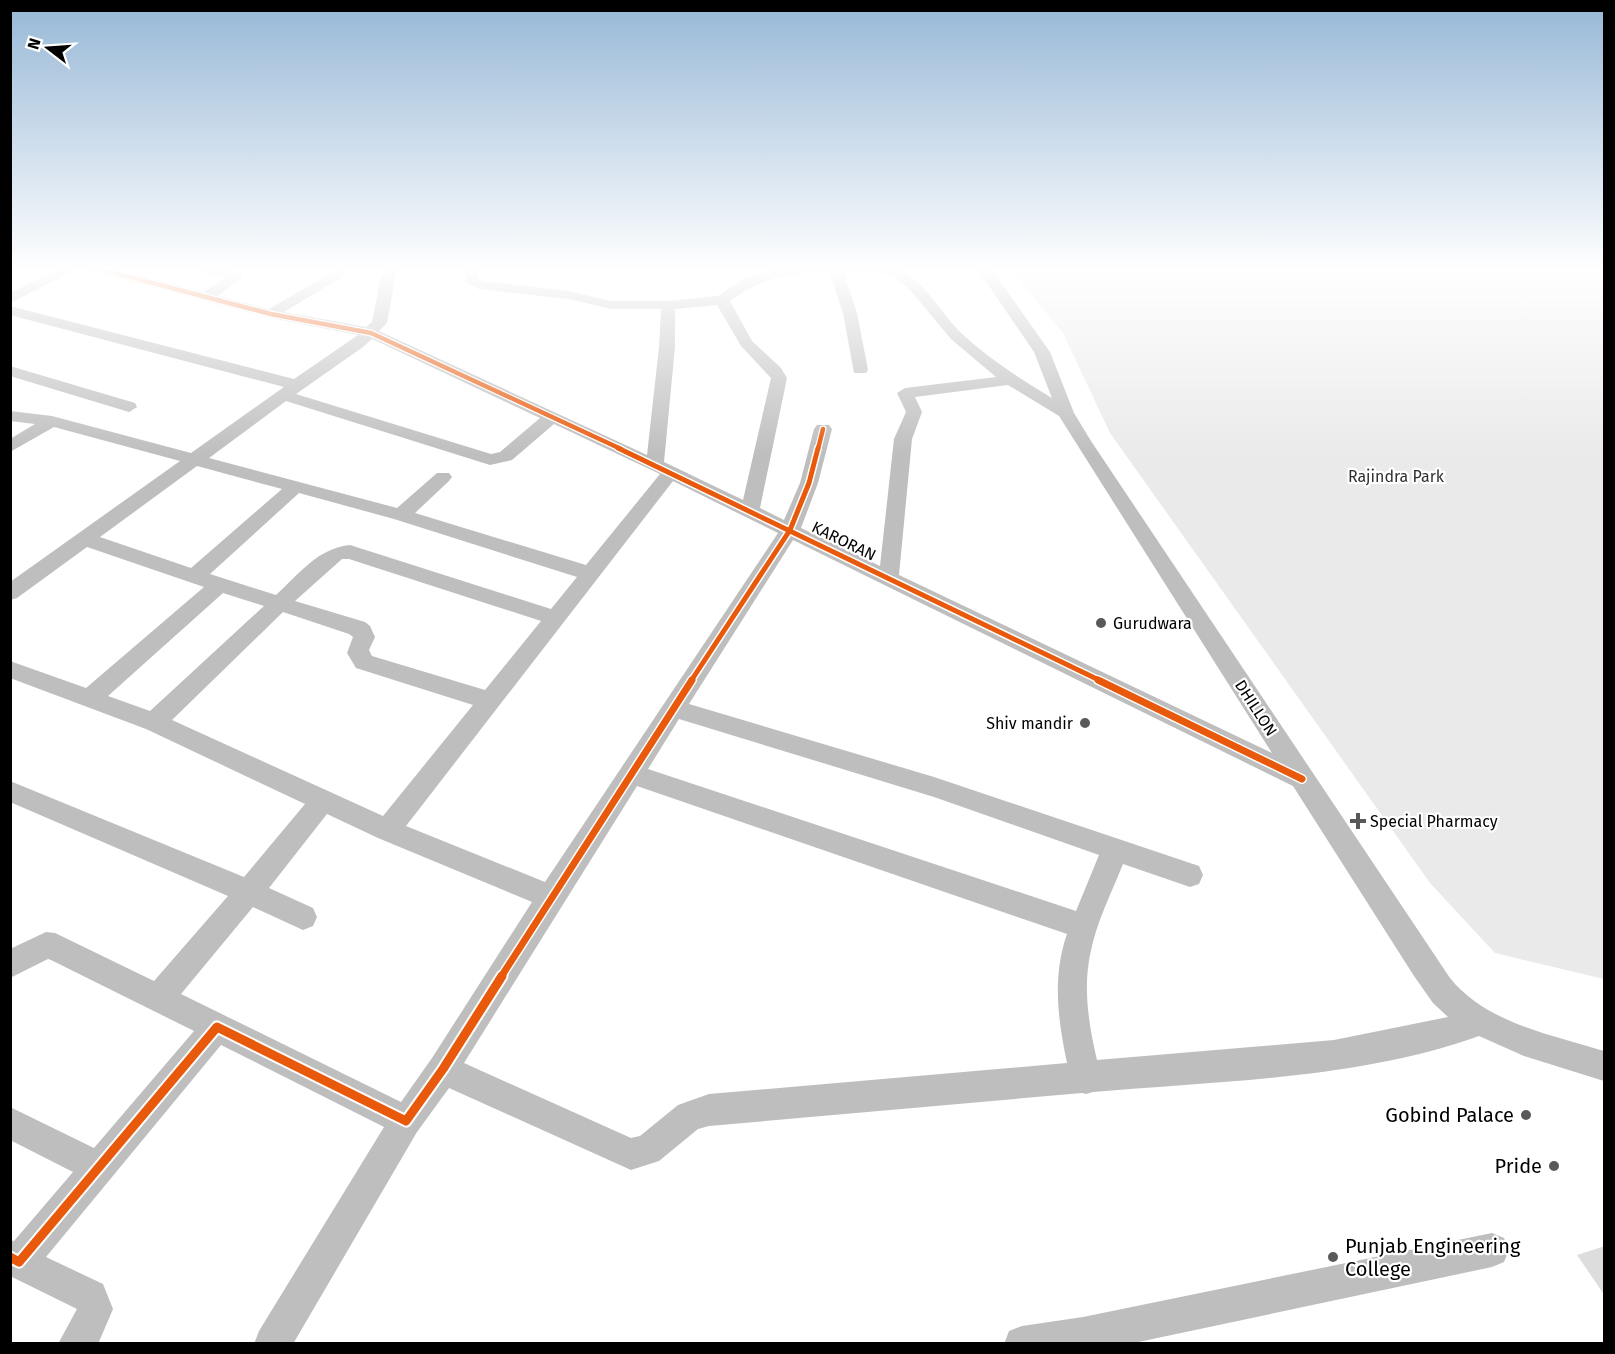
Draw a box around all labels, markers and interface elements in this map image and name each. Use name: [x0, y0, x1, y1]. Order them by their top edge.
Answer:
north arrow: [18, 18, 78, 78]
text: N: [23, 36, 45, 52]
park label: Rajindra Park: [1348, 467, 1445, 486]
street label: KARORAN: [809, 517, 879, 565]
place label: Gurudwara: [1113, 614, 1192, 633]
marker: Gurudwara: [1094, 616, 1108, 630]
street label: DHILLON: [1231, 676, 1281, 740]
place label: Shiv mandir: [986, 714, 1074, 733]
marker: Shiv mandir: [1078, 716, 1092, 730]
place label: Special Pharmacy: [1370, 812, 1498, 831]
marker: Special Pharmacy: [1351, 814, 1365, 828]
place label: Gobind Palace: [1385, 1103, 1514, 1127]
marker: Gobind Palace: [1519, 1108, 1533, 1122]
place label: Pride: [1495, 1154, 1542, 1178]
marker: Pride: [1547, 1159, 1561, 1173]
place label: Punjab Engineering College: [1345, 1234, 1521, 1281]
marker: Punjab Engineering College: [1326, 1250, 1340, 1264]

